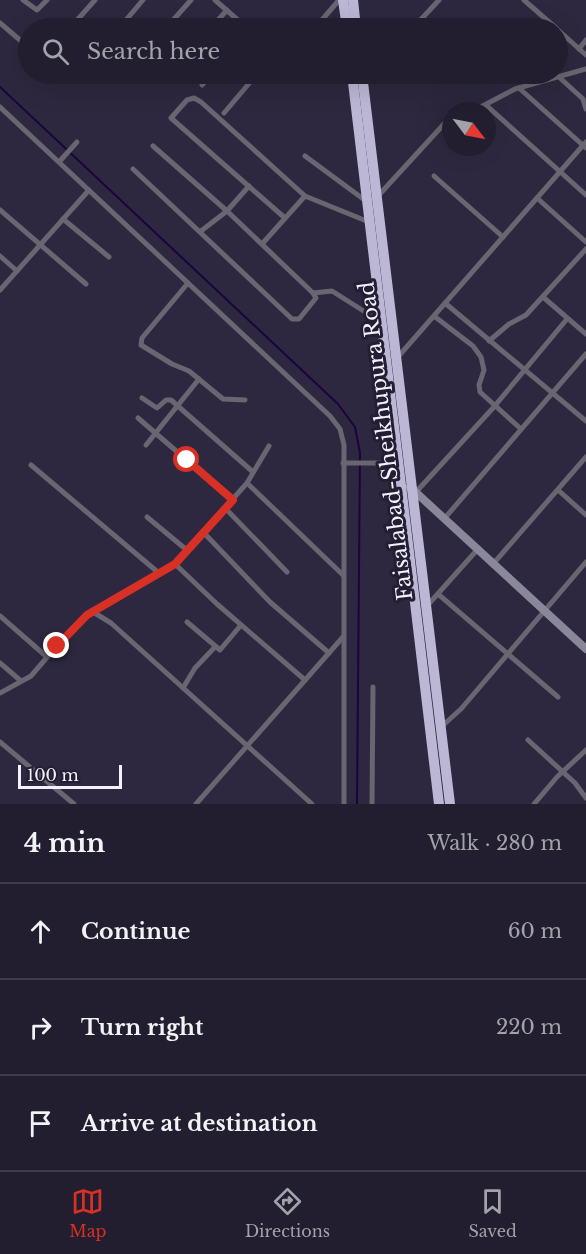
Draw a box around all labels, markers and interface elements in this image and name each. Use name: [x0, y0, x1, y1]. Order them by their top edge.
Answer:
search box: [18, 18, 568, 84]
icon: search: [39, 35, 72, 68]
text: Search here: [87, 38, 220, 65]
north arrow: [442, 102, 496, 156]
street label: Faisalabad-Sheikhupura Road: [354, 280, 418, 602]
route start: [173, 446, 199, 472]
route end: [43, 632, 69, 658]
scale bar: [18, 762, 122, 790]
text: 100 m: [27, 765, 79, 785]
text: 4 min: [24, 827, 105, 859]
text: Walk · 280 m: [428, 831, 562, 855]
icon: ahead: [24, 915, 57, 948]
text: Continue: [81, 918, 190, 945]
text: 60 m: [508, 919, 562, 943]
icon: right: [24, 1011, 57, 1044]
text: Turn right: [81, 1014, 203, 1041]
text: 220 m: [496, 1015, 562, 1039]
icon: arrive: [24, 1107, 57, 1140]
text: Arrive at destination: [81, 1110, 318, 1137]
tab: Map: [69, 1185, 106, 1241]
tab: Directions: [245, 1185, 330, 1241]
tab: Saved: [468, 1185, 517, 1241]

